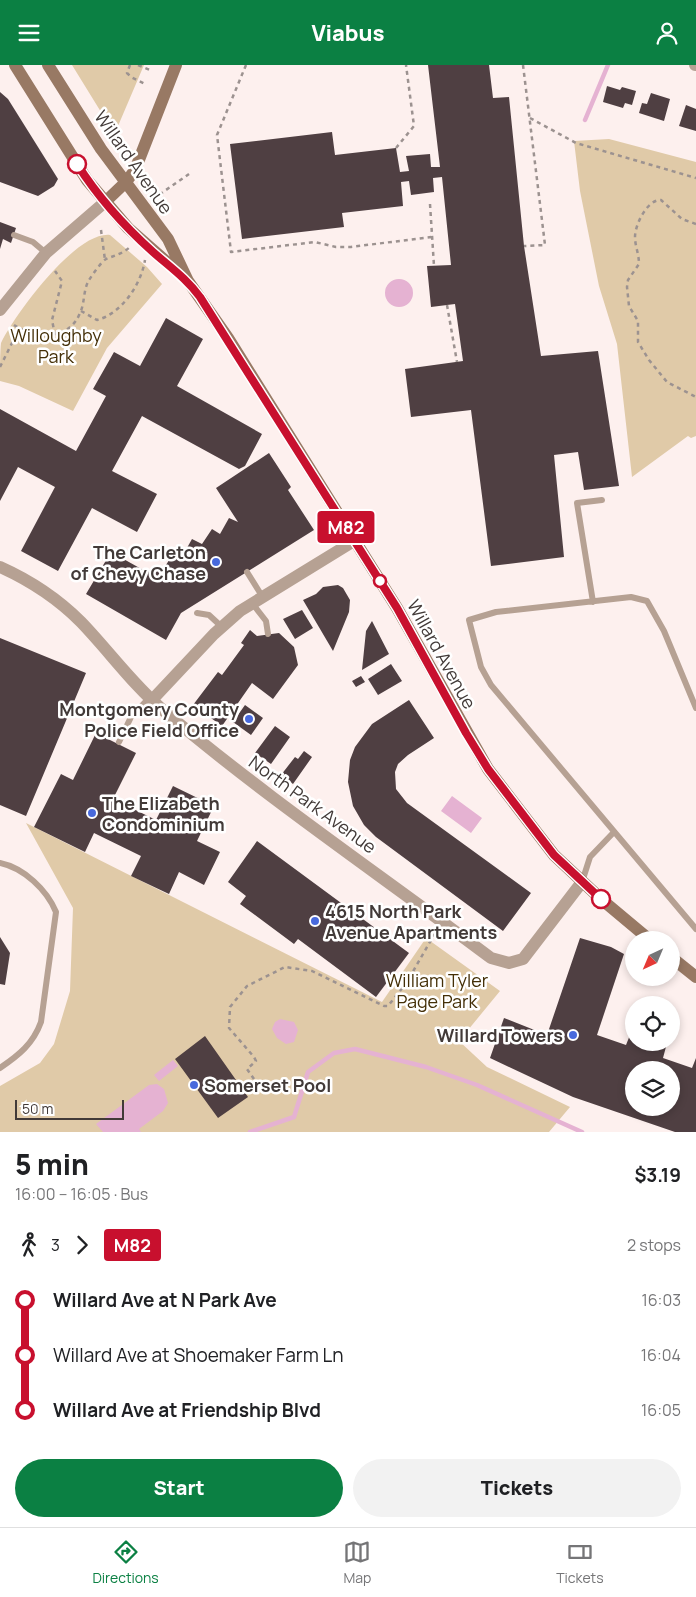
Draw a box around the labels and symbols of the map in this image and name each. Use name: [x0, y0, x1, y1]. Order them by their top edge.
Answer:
street label: Willard Avenue: [89, 105, 179, 219]
unlabelled marker: [67, 154, 87, 174]
park label: Willoughby Park: [10, 323, 102, 368]
line badge: M82: [317, 511, 375, 543]
place label: The Carleton of Chevy Chase: [70, 540, 206, 585]
marker: The Carleton of Chevy Chase: [210, 556, 222, 568]
unlabelled marker: [373, 574, 387, 588]
street label: Willard Avenue: [402, 595, 482, 713]
place label: Montgomery County Police Field Office: [59, 697, 239, 742]
marker: Montgomery County Police Field Office: [243, 713, 255, 725]
street label: North Park Avenue: [244, 750, 382, 858]
place label: The Elizabeth Condominium: [102, 791, 225, 836]
marker: The Elizabeth Condominium: [86, 807, 98, 819]
unlabelled marker: [591, 889, 611, 909]
place label: 4615 North Park Avenue Apartments: [325, 899, 498, 944]
marker: 4615 North Park Avenue Apartments: [309, 915, 321, 927]
north arrow: [625, 931, 680, 986]
park label: William Tyler Page Park: [386, 968, 489, 1013]
place label: Willard Towers: [437, 1023, 563, 1047]
marker: Willard Towers: [567, 1029, 579, 1041]
place label: Somerset Pool: [204, 1073, 331, 1097]
marker: Somerset Pool: [188, 1079, 200, 1091]
scale bar: [15, 1097, 124, 1120]

